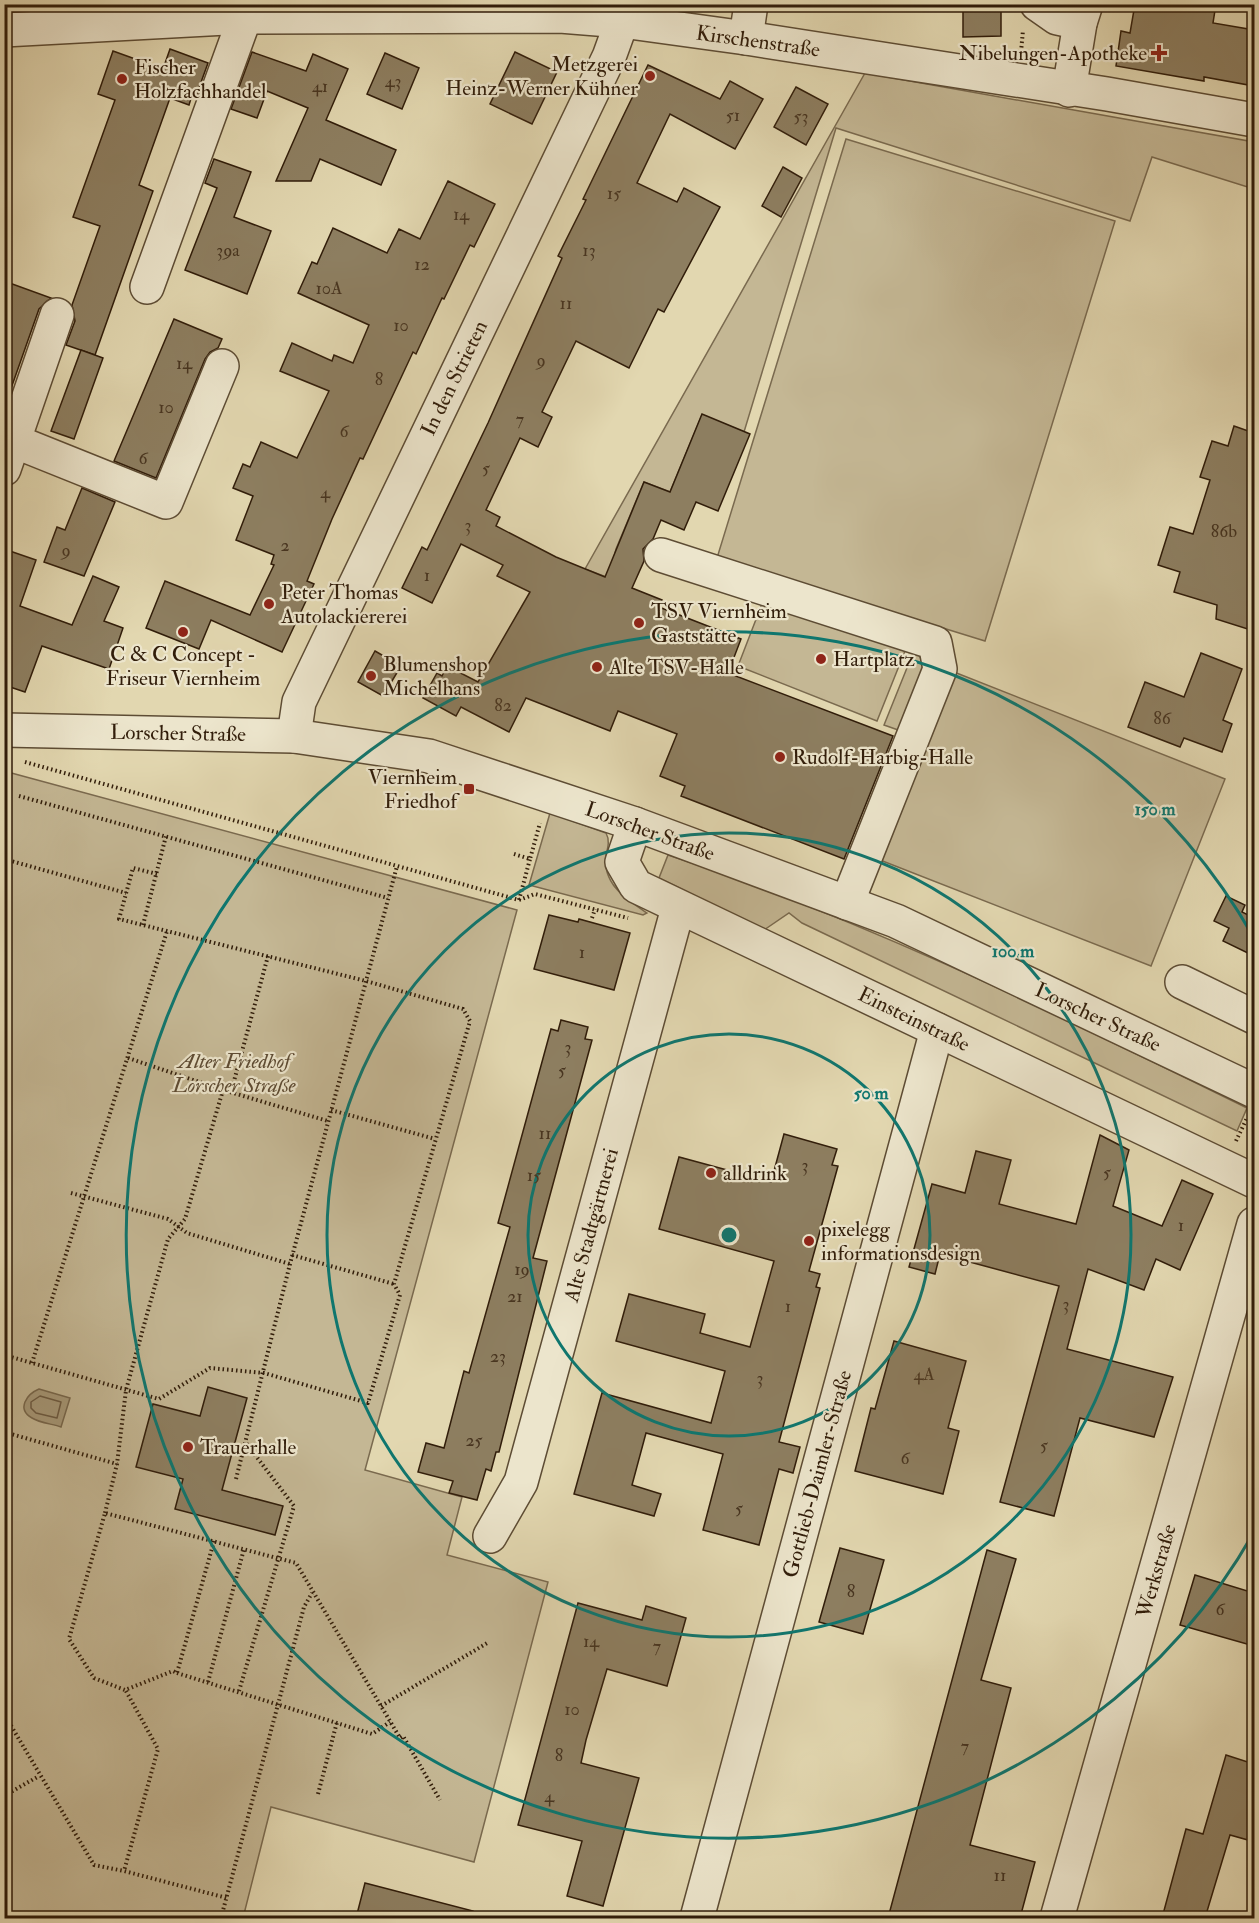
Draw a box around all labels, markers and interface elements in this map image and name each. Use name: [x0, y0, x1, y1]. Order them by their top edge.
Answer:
street label: Kirschenstraße: [694, 19, 822, 64]
place label: Nibelungen-Apotheke: [959, 40, 1147, 67]
marker: Nibelungen-Apotheke: [1152, 46, 1166, 60]
place label: Metzgerei Heinz-Werner Kühner: [445, 51, 638, 102]
place label: Fischer Holzfachhandel: [134, 54, 267, 105]
marker: Metzgerei Heinz-Werner Kühner: [643, 69, 657, 83]
house number: 43: [385, 70, 401, 93]
marker: Fischer Holzfachhandel: [115, 72, 129, 86]
house number: 41: [312, 75, 328, 98]
house number: 51: [726, 104, 740, 127]
house number: 53: [794, 105, 808, 128]
house number: 15: [607, 182, 621, 205]
house number: 14: [453, 203, 470, 226]
house number: 39a: [216, 239, 240, 262]
house number: 13: [582, 239, 596, 262]
house number: 12: [414, 253, 430, 276]
house number: 10A: [316, 277, 343, 300]
house number: 11: [560, 292, 572, 315]
house number: 10: [393, 314, 409, 337]
street label: In den Strieten: [415, 316, 494, 440]
house number: 9: [534, 349, 546, 372]
house number: 14: [176, 352, 193, 375]
house number: 8: [375, 368, 383, 391]
house number: 10: [158, 396, 174, 419]
house number: 7: [516, 408, 524, 431]
house number: 6: [339, 420, 349, 443]
house number: 6: [138, 447, 148, 470]
house number: 5: [482, 457, 490, 480]
house number: 4: [320, 481, 331, 504]
house number: 3: [465, 514, 471, 537]
house number: 86b: [1211, 520, 1237, 543]
house number: 2: [280, 534, 290, 557]
house number: 9: [59, 539, 71, 562]
house number: 1: [424, 564, 430, 587]
place label: Peter Thomas Autolackiererei: [280, 579, 408, 630]
marker: Peter Thomas Autolackiererei: [262, 597, 276, 611]
place label: TSV Viernheim Gaststätte: [651, 598, 787, 649]
marker: TSV Viernheim Gaststätte: [632, 616, 646, 630]
marker: C & C Concept - Friseur Viernheim: [176, 625, 190, 639]
place label: C & C Concept - Friseur Viernheim: [106, 641, 260, 692]
place label: Hartplatz: [833, 646, 915, 673]
place label: Blumenshop Michelhans: [383, 651, 488, 702]
marker: Hartplatz: [814, 652, 828, 666]
place label: Alte TSV-Halle: [608, 654, 744, 681]
marker: Alte TSV-Halle: [590, 660, 604, 674]
marker: Blumenshop Michelhans: [364, 669, 378, 683]
house number: 82: [494, 694, 512, 717]
house number: 86: [1153, 707, 1172, 730]
street label: Lorscher Straße: [110, 719, 246, 748]
place label: Rudolf-Harbig-Halle: [792, 744, 973, 771]
marker: Rudolf-Harbig-Halle: [773, 750, 787, 764]
place label: Viernheim Friedhof: [368, 764, 460, 815]
marker: Viernheim Friedhof: [462, 782, 476, 796]
street label: Lorscher Straße: [581, 796, 719, 867]
text: 150 m: [1134, 798, 1177, 821]
text: 100 m: [992, 940, 1035, 963]
house number: 1: [579, 941, 585, 964]
street label: Lorscher Straße: [1030, 976, 1165, 1059]
street label: Einsteinstraße: [853, 981, 974, 1058]
house number: 3: [565, 1036, 571, 1059]
park label: Alter Friedhof Lorscher Straße: [171, 1048, 297, 1099]
house number: 5: [558, 1059, 566, 1082]
text: 50 m: [854, 1082, 889, 1105]
house number: 11: [539, 1122, 551, 1145]
street label: Alte Stadtgärtnerei: [558, 1145, 625, 1306]
house number: 3: [802, 1154, 808, 1177]
place label: alldrink: [723, 1160, 787, 1187]
house number: 5: [1103, 1161, 1111, 1184]
house number: 15: [527, 1164, 541, 1187]
marker: alldrink: [704, 1166, 718, 1180]
house number: 1: [1178, 1214, 1184, 1237]
place label: pixelegg informationsdesign: [820, 1216, 981, 1267]
centre of rings: [719, 1225, 739, 1245]
marker: pixelegg informationsdesign: [802, 1234, 816, 1248]
house number: 19: [514, 1258, 530, 1281]
house number: 21: [507, 1285, 523, 1308]
house number: 3: [1063, 1293, 1069, 1316]
house number: 1: [785, 1295, 791, 1318]
house number: 23: [490, 1345, 506, 1368]
house number: 4A: [913, 1363, 935, 1386]
house number: 3: [757, 1367, 763, 1390]
street label: Gottlieb-Daimler-Straße: [777, 1367, 858, 1581]
house number: 25: [466, 1429, 483, 1452]
place label: Trauerhalle: [200, 1434, 296, 1461]
house number: 5: [1040, 1434, 1048, 1457]
marker: Trauerhalle: [181, 1440, 195, 1454]
house number: 6: [900, 1447, 910, 1470]
house number: 5: [735, 1497, 743, 1520]
street label: Werkstraße: [1130, 1521, 1183, 1622]
house number: 8: [847, 1580, 855, 1603]
house number: 6: [1215, 1598, 1225, 1621]
house number: 14: [583, 1630, 600, 1653]
house number: 7: [653, 1635, 661, 1658]
house number: 10: [564, 1698, 580, 1721]
house number: 7: [961, 1735, 969, 1758]
house number: 8: [555, 1744, 563, 1767]
house number: 4: [544, 1785, 555, 1808]
house number: 11: [994, 1864, 1006, 1887]

